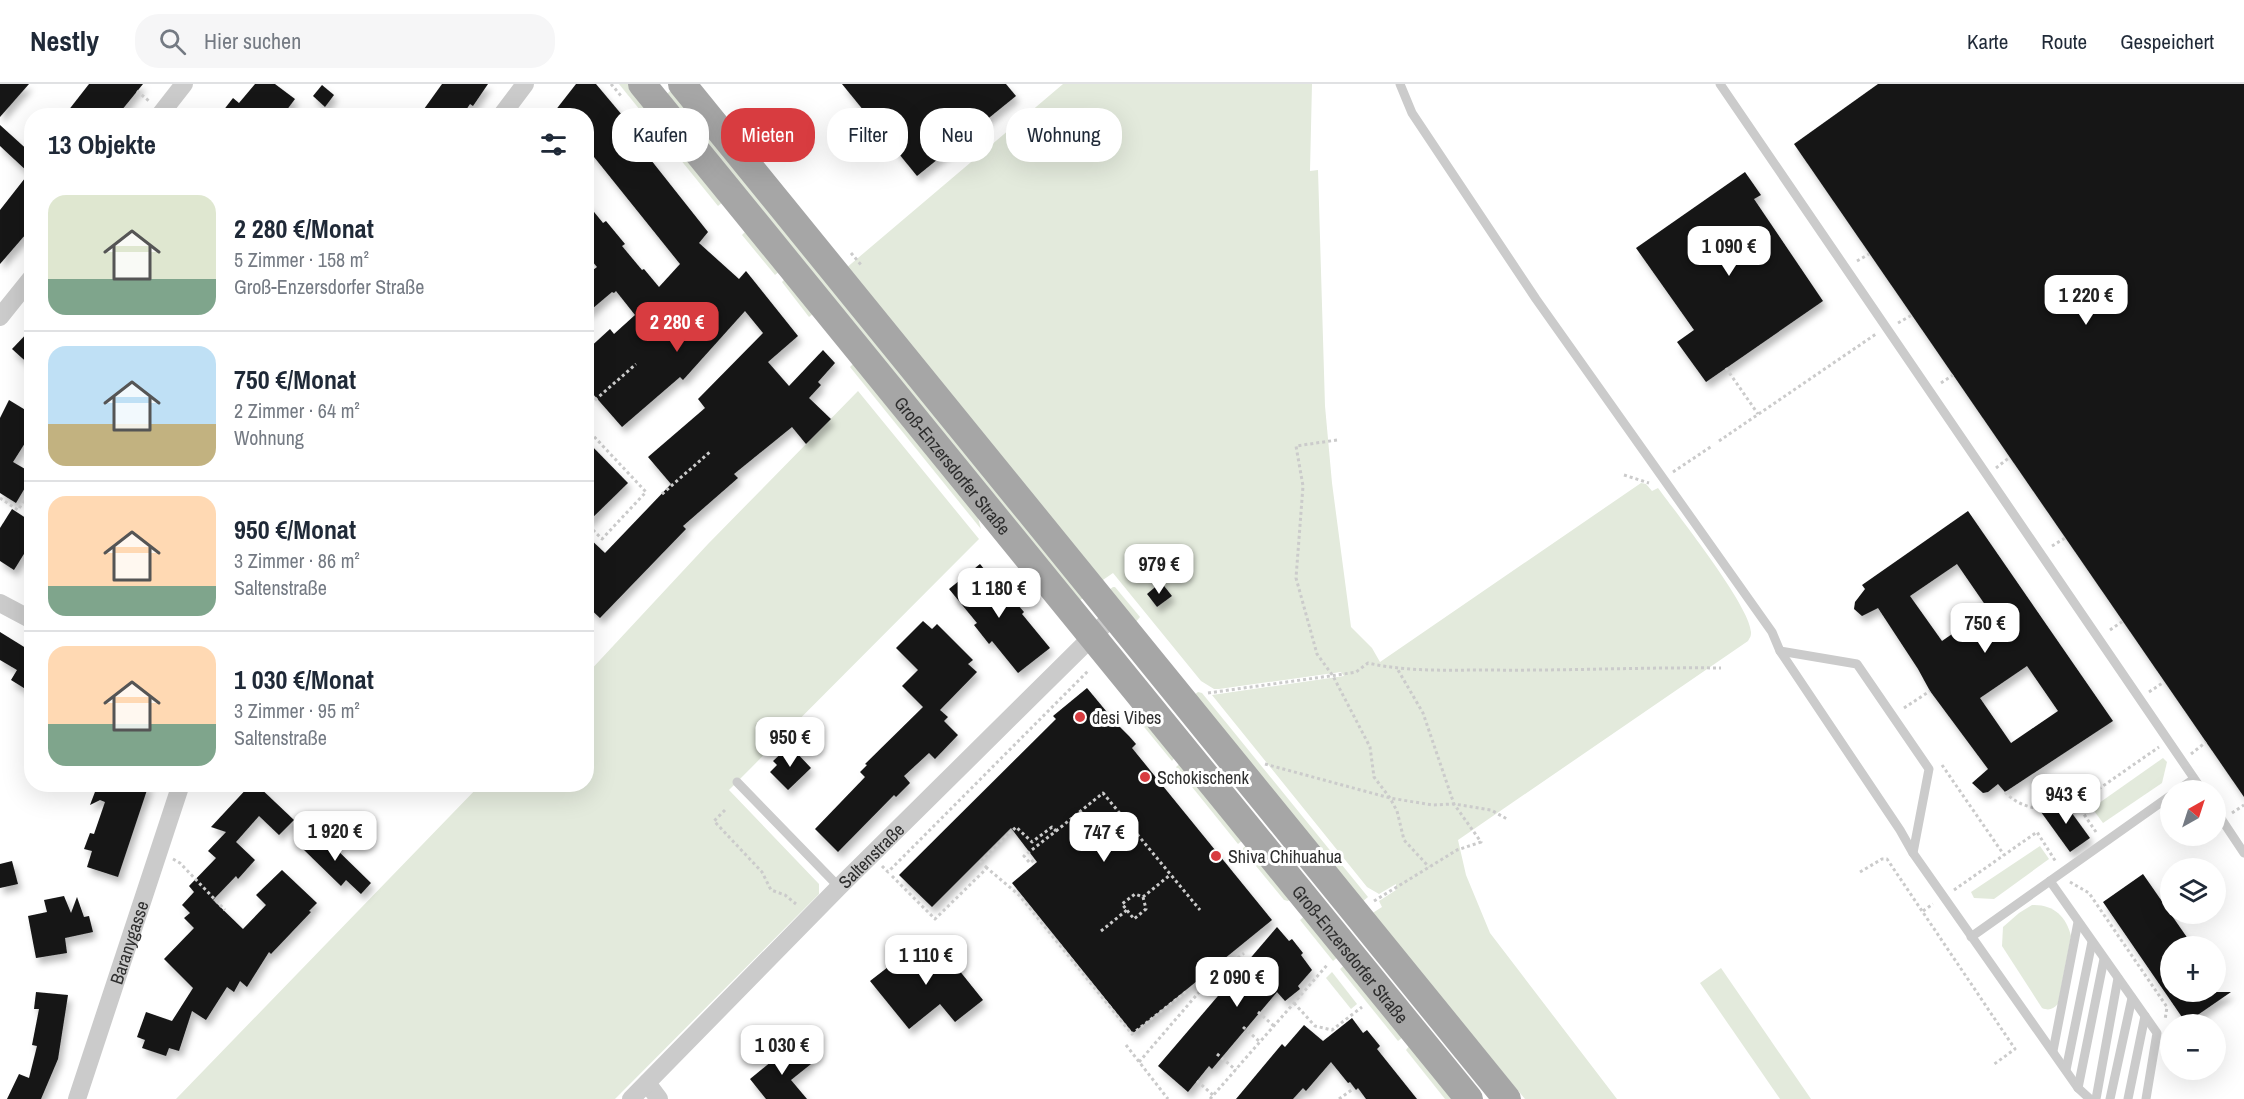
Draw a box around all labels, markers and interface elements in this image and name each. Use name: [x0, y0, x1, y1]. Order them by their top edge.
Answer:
search box: [135, 14, 555, 68]
text: Nestly: [30, 22, 99, 60]
icon: search: [156, 25, 189, 58]
text: Hier suchen: [204, 26, 301, 56]
text: Karte: [1967, 27, 2008, 56]
text: Route: [2041, 27, 2087, 56]
text: Gespeichert: [2120, 27, 2214, 56]
chip: Kaufen: [612, 108, 709, 162]
chip: Mieten: [721, 108, 815, 162]
chip: Filter: [827, 108, 908, 162]
chip: Neu: [920, 108, 994, 162]
chip: Wohnung: [1006, 108, 1122, 162]
text: 13 Objekte: [48, 127, 156, 162]
icon: filters: [537, 128, 570, 161]
text: 2 280 €/Monat: [234, 211, 374, 246]
icon: home: [96, 219, 168, 291]
pin: 1 090 €: [1674, 226, 1784, 277]
text: 1 090 €: [1702, 232, 1756, 259]
text: 5 Zimmer · 158 m²: [234, 246, 369, 273]
text: Groß-Enzersdorfer Straße: [234, 273, 424, 300]
pin: 1 220 €: [2031, 275, 2141, 326]
text: 1 220 €: [2059, 281, 2113, 308]
pin: 2 280 €: [622, 302, 732, 353]
text: 2 280 €: [650, 308, 704, 335]
text: 750 €/Monat: [234, 362, 356, 397]
icon: home: [96, 370, 168, 442]
street label: Groß-Enzersdorfer Straße: [889, 391, 1017, 540]
text: 2 Zimmer · 64 m²: [234, 397, 360, 424]
text: Wohnung: [234, 424, 304, 451]
text: 950 €/Monat: [234, 512, 356, 547]
icon: home: [96, 520, 168, 592]
pin: 979 €: [1117, 544, 1201, 595]
text: 3 Zimmer · 86 m²: [234, 547, 360, 574]
text: 979 €: [1138, 550, 1180, 577]
pin: 1 180 €: [944, 568, 1054, 619]
text: Saltenstraße: [234, 574, 327, 601]
text: 1 180 €: [972, 574, 1026, 601]
pin: 750 €: [1943, 603, 2027, 654]
text: 750 €: [1964, 609, 2006, 636]
text: 1 030 €/Monat: [234, 662, 374, 697]
icon: home: [96, 670, 168, 742]
text: 3 Zimmer · 95 m²: [234, 697, 360, 724]
place label: desi Vibes: [1092, 705, 1162, 730]
marker: desi Vibes: [1073, 710, 1087, 724]
pin: 950 €: [748, 717, 832, 768]
text: 950 €: [769, 723, 811, 750]
text: Saltenstraße: [234, 724, 327, 751]
place label: Schokischenk: [1157, 765, 1250, 790]
marker: Schokischenk: [1138, 770, 1152, 784]
pin: 943 €: [2024, 774, 2108, 825]
text: 943 €: [2045, 780, 2087, 807]
north arrow: [2160, 780, 2226, 846]
map controls: [2160, 780, 2226, 1080]
pin: 1 920 €: [280, 811, 390, 862]
pin: 747 €: [1062, 812, 1146, 863]
text: 1 920 €: [308, 817, 362, 844]
street label: Saltenstraße: [832, 817, 910, 894]
text: 747 €: [1083, 818, 1125, 845]
place label: Shiva Chihuahua: [1228, 844, 1342, 869]
marker: Shiva Chihuahua: [1209, 849, 1223, 863]
button: layers: [2160, 858, 2226, 924]
street label: Groß-Enzersdorfer Straße: [1287, 879, 1415, 1028]
street label: Baranygasse: [103, 897, 154, 987]
pin: 1 110 €: [871, 935, 981, 986]
button: +: [2160, 936, 2226, 1002]
text: 1 110 €: [899, 941, 953, 968]
pin: 2 090 €: [1182, 957, 1292, 1008]
text: 2 090 €: [1210, 963, 1264, 990]
button: −: [2160, 1014, 2226, 1080]
pin: 1 030 €: [727, 1025, 837, 1076]
text: 1 030 €: [755, 1031, 809, 1058]

